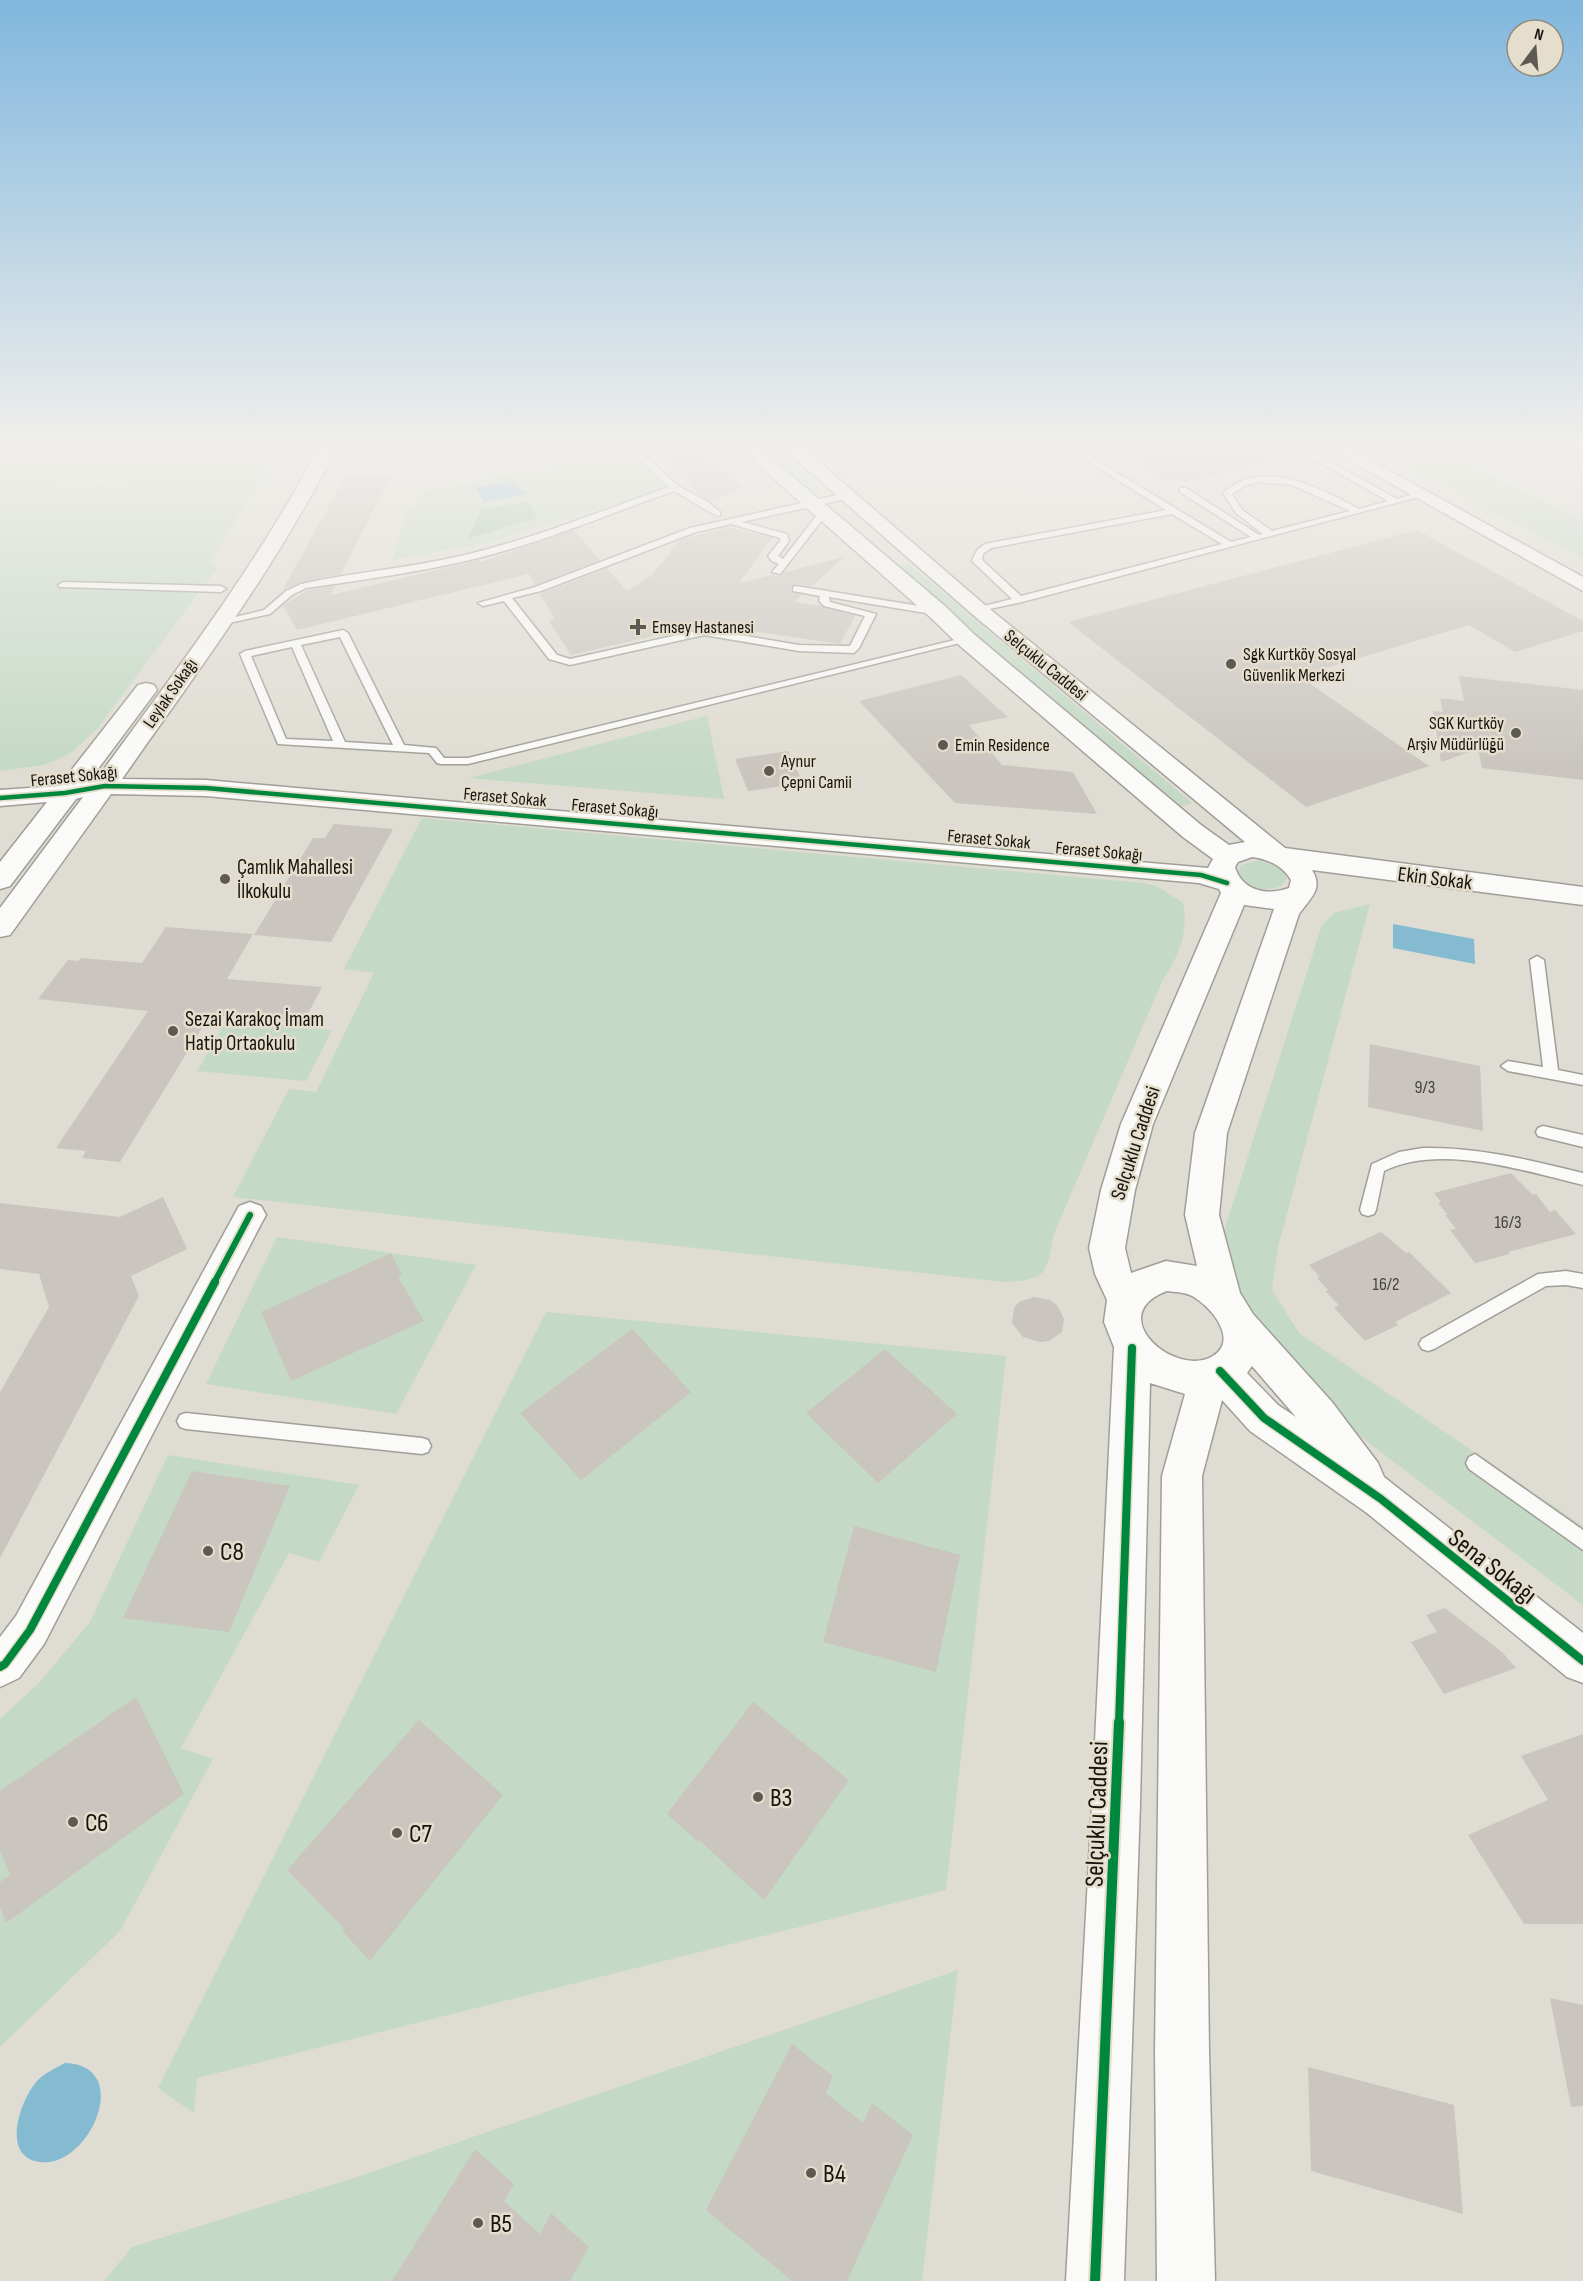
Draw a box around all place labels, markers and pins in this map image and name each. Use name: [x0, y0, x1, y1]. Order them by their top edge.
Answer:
place label: Emsey Hastanesi: [652, 617, 754, 638]
marker: Emsey Hastanesi: [629, 618, 647, 636]
place label: Sgk Kurtköy Sosyal Güvenlik Merkezi: [1243, 644, 1356, 686]
marker: Sgk Kurtköy Sosyal Güvenlik Merkezi: [1224, 657, 1238, 671]
place label: SGK Kurtköy Arşiv Müdürlüğü: [1406, 713, 1504, 755]
marker: SGK Kurtköy Arşiv Müdürlüğü: [1509, 726, 1523, 740]
place label: Emin Residence: [955, 735, 1050, 756]
marker: Emin Residence: [936, 738, 950, 752]
place label: Aynur Çepni Camii: [780, 751, 852, 793]
marker: Aynur Çepni Camii: [762, 764, 776, 778]
place label: Çamlık Mahallesi İlkokulu: [237, 855, 353, 904]
marker: Çamlık Mahallesi İlkokulu: [218, 872, 232, 886]
place label: Sezai Karakoç İmam Hatip Ortaokulu: [185, 1007, 324, 1056]
marker: Sezai Karakoç İmam Hatip Ortaokulu: [166, 1024, 180, 1038]
place label: C8: [220, 1537, 244, 1568]
marker: C8: [201, 1544, 215, 1558]
place label: B3: [770, 1783, 792, 1814]
marker: B3: [751, 1790, 765, 1804]
place label: C6: [85, 1808, 108, 1839]
marker: C6: [66, 1815, 80, 1829]
place label: C7: [409, 1819, 433, 1850]
marker: C7: [390, 1826, 404, 1840]
place label: B4: [823, 2159, 846, 2190]
marker: B4: [804, 2166, 818, 2180]
place label: B5: [490, 2209, 512, 2240]
marker: B5: [471, 2216, 485, 2230]

